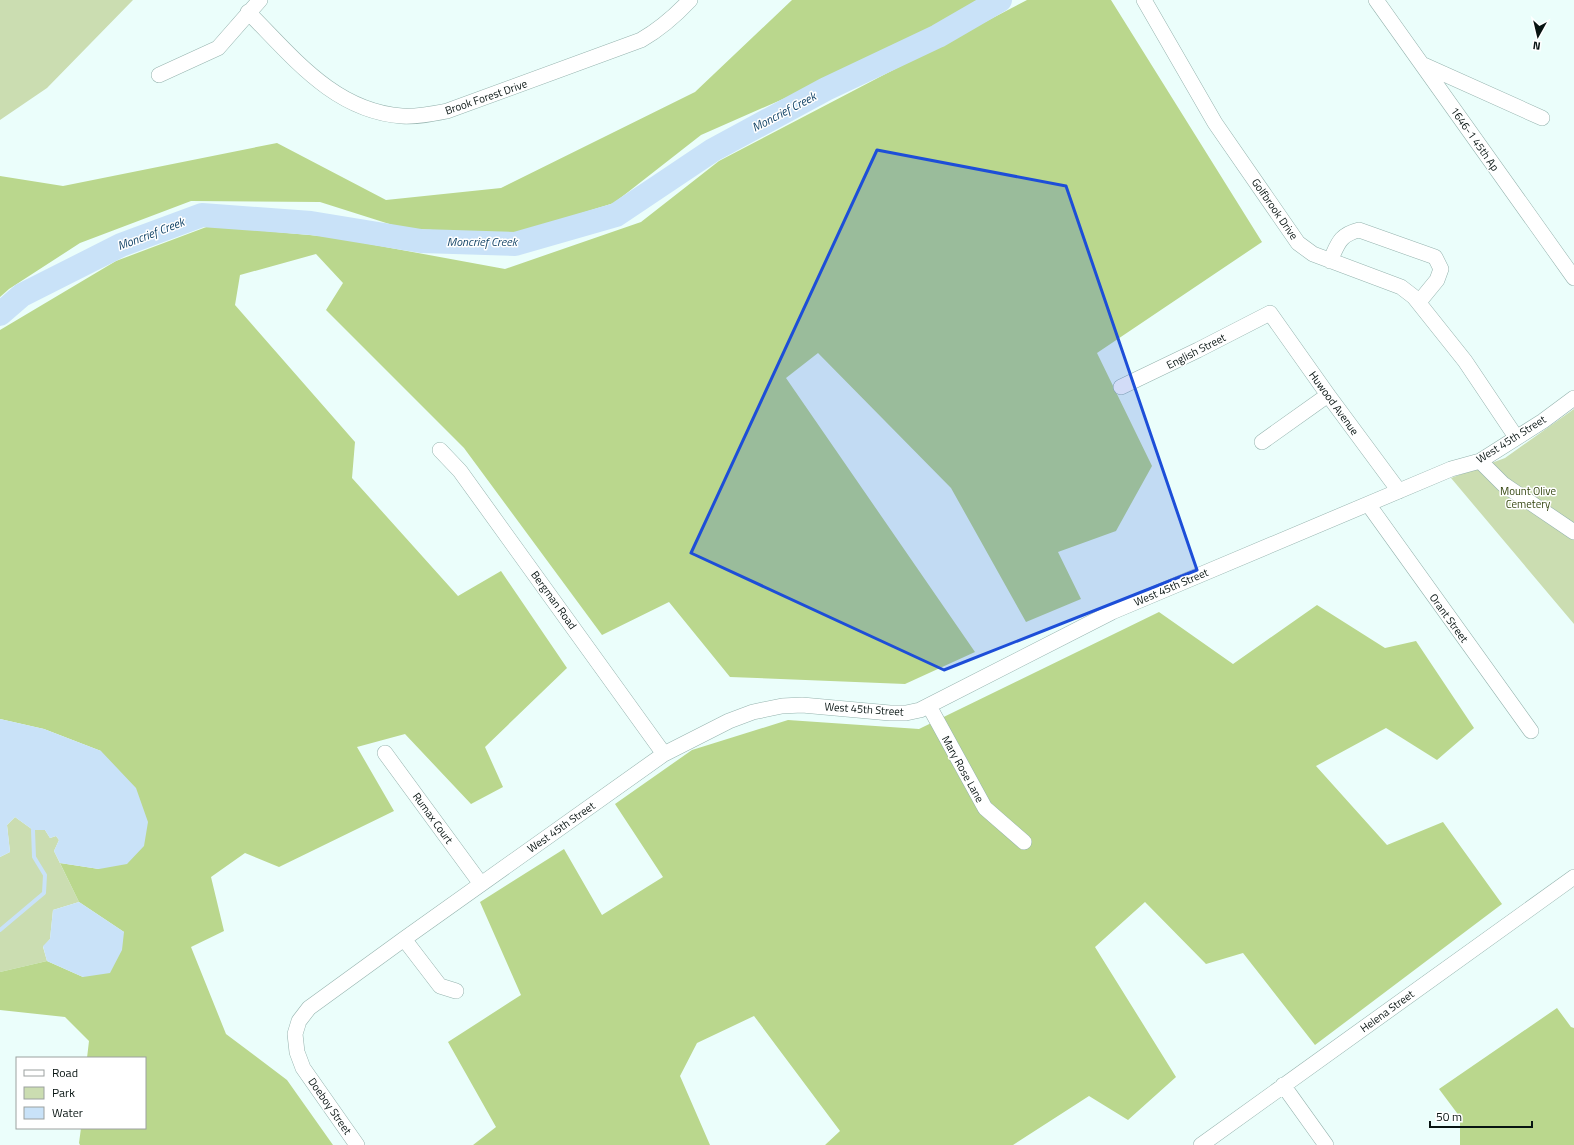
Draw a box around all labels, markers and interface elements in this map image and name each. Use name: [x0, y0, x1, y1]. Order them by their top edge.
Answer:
north arrow: [1518, 16, 1558, 56]
text: N: [1532, 37, 1541, 54]
street label: Brook Forest Drive: [443, 75, 530, 119]
water label: Moncrief Creek: [748, 86, 821, 136]
street label: 1646-1 45th Ap: [1447, 104, 1503, 174]
street label: Golfbrook Drive: [1248, 175, 1302, 243]
water label: Moncrief Creek: [115, 211, 189, 255]
water label: Moncrief Creek: [447, 232, 519, 251]
street label: English Street: [1164, 329, 1228, 373]
street label: Huwood Avenue: [1305, 368, 1363, 439]
street label: West 45th Street: [1473, 411, 1549, 467]
park label: Mount Olive Cemetery: [1500, 483, 1556, 512]
street label: West 45th Street: [1131, 564, 1211, 610]
street label: Bergman Road: [527, 568, 581, 633]
street label: Orant Street: [1426, 590, 1472, 646]
street label: West 45th Street: [824, 698, 904, 720]
street label: Mary Rose Lane: [938, 733, 988, 806]
street label: Rumax Court: [409, 789, 457, 847]
street label: West 45th Street: [524, 798, 598, 856]
street label: Helena Street: [1357, 986, 1417, 1036]
legend: [16, 1057, 146, 1129]
text: Road: [52, 1063, 78, 1082]
street label: Doeboy Street: [305, 1074, 356, 1138]
text: Park: [52, 1083, 75, 1102]
text: Water: [52, 1103, 83, 1122]
scale bar: [1430, 1103, 1532, 1129]
text: 50 m: [1436, 1107, 1462, 1126]

